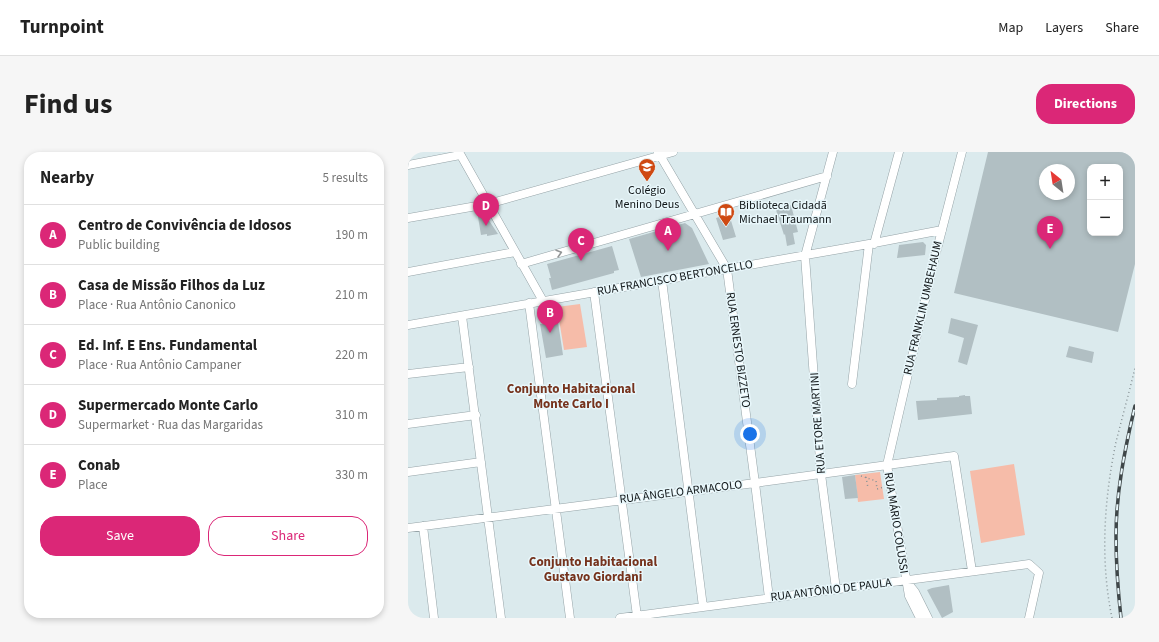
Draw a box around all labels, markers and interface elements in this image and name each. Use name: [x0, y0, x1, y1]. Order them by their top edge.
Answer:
text: Turnpoint: [20, 14, 104, 41]
text: Map: [998, 18, 1023, 38]
text: Layers: [1045, 18, 1083, 38]
text: Share: [1105, 18, 1139, 38]
text: Find us: [24, 84, 112, 124]
button: Directions: [1036, 84, 1135, 124]
school or university icon: Colégio Menino Deus: [637, 157, 657, 182]
north arrow: [1039, 164, 1075, 200]
map controls: [1087, 164, 1123, 236]
button: +: [1087, 164, 1123, 200]
text: Nearby: [40, 166, 94, 190]
text: 5 results: [323, 169, 368, 187]
place label: Colégio Menino Deus: [615, 182, 679, 213]
pin: D: [473, 193, 499, 226]
place label: Biblioteca Cidadã Michael Traumann: [739, 197, 832, 228]
button: −: [1087, 200, 1123, 236]
library icon: Biblioteca Cidadã Michael Traumann: [716, 202, 736, 227]
text: Centro de Convivência de Idosos: [78, 215, 291, 236]
pin: E: [1037, 216, 1063, 249]
pin: A: [655, 218, 681, 251]
text: A: [49, 226, 57, 244]
text: 190 m: [335, 226, 368, 244]
pin: C: [568, 228, 594, 261]
text: Public building: [78, 236, 160, 254]
street label: RUA FRANKLIN UMBEHAUM: [899, 239, 947, 377]
one-way arrow: [555, 249, 562, 258]
street label: RUA FRANCISCO BERTONCELLO: [596, 256, 754, 300]
text: Casa de Missão Filhos da Luz: [78, 275, 265, 296]
text: B: [49, 286, 57, 304]
text: 210 m: [335, 286, 368, 304]
street label: RUA ERNESTO BIZZETO: [721, 291, 755, 409]
text: Place · Rua Antônio Canonico: [78, 296, 236, 314]
pin: B: [537, 300, 563, 333]
text: Ed. Inf. E Ens. Fundamental: [78, 335, 257, 356]
text: C: [49, 346, 57, 364]
text: 220 m: [335, 346, 368, 364]
text: Place · Rua Antônio Campaner: [78, 356, 241, 374]
street label: RUA ETORE MARTINI: [806, 372, 830, 474]
district label: Conjunto Habitacional Monte Carlo I: [507, 380, 635, 413]
text: Supermercado Monte Carlo: [78, 395, 258, 416]
text: D: [49, 406, 57, 424]
text: 310 m: [335, 406, 368, 424]
text: Supermarket · Rua das Margaridas: [78, 416, 263, 434]
your location: [740, 424, 760, 444]
text: Conab: [78, 455, 120, 476]
text: E: [49, 466, 57, 484]
text: 330 m: [335, 466, 368, 484]
street label: RUA MÁRIO COLUSSI: [880, 471, 912, 575]
text: Place: [78, 476, 107, 494]
street label: RUA ÂNGELO ARMACOLO: [619, 476, 743, 508]
button: Save: [40, 516, 200, 556]
button: Share: [208, 516, 368, 556]
district label: Conjunto Habitacional Gustavo Giordani: [529, 553, 657, 586]
street label: RUA ANTÔNIO DE PAULA: [770, 574, 893, 606]

